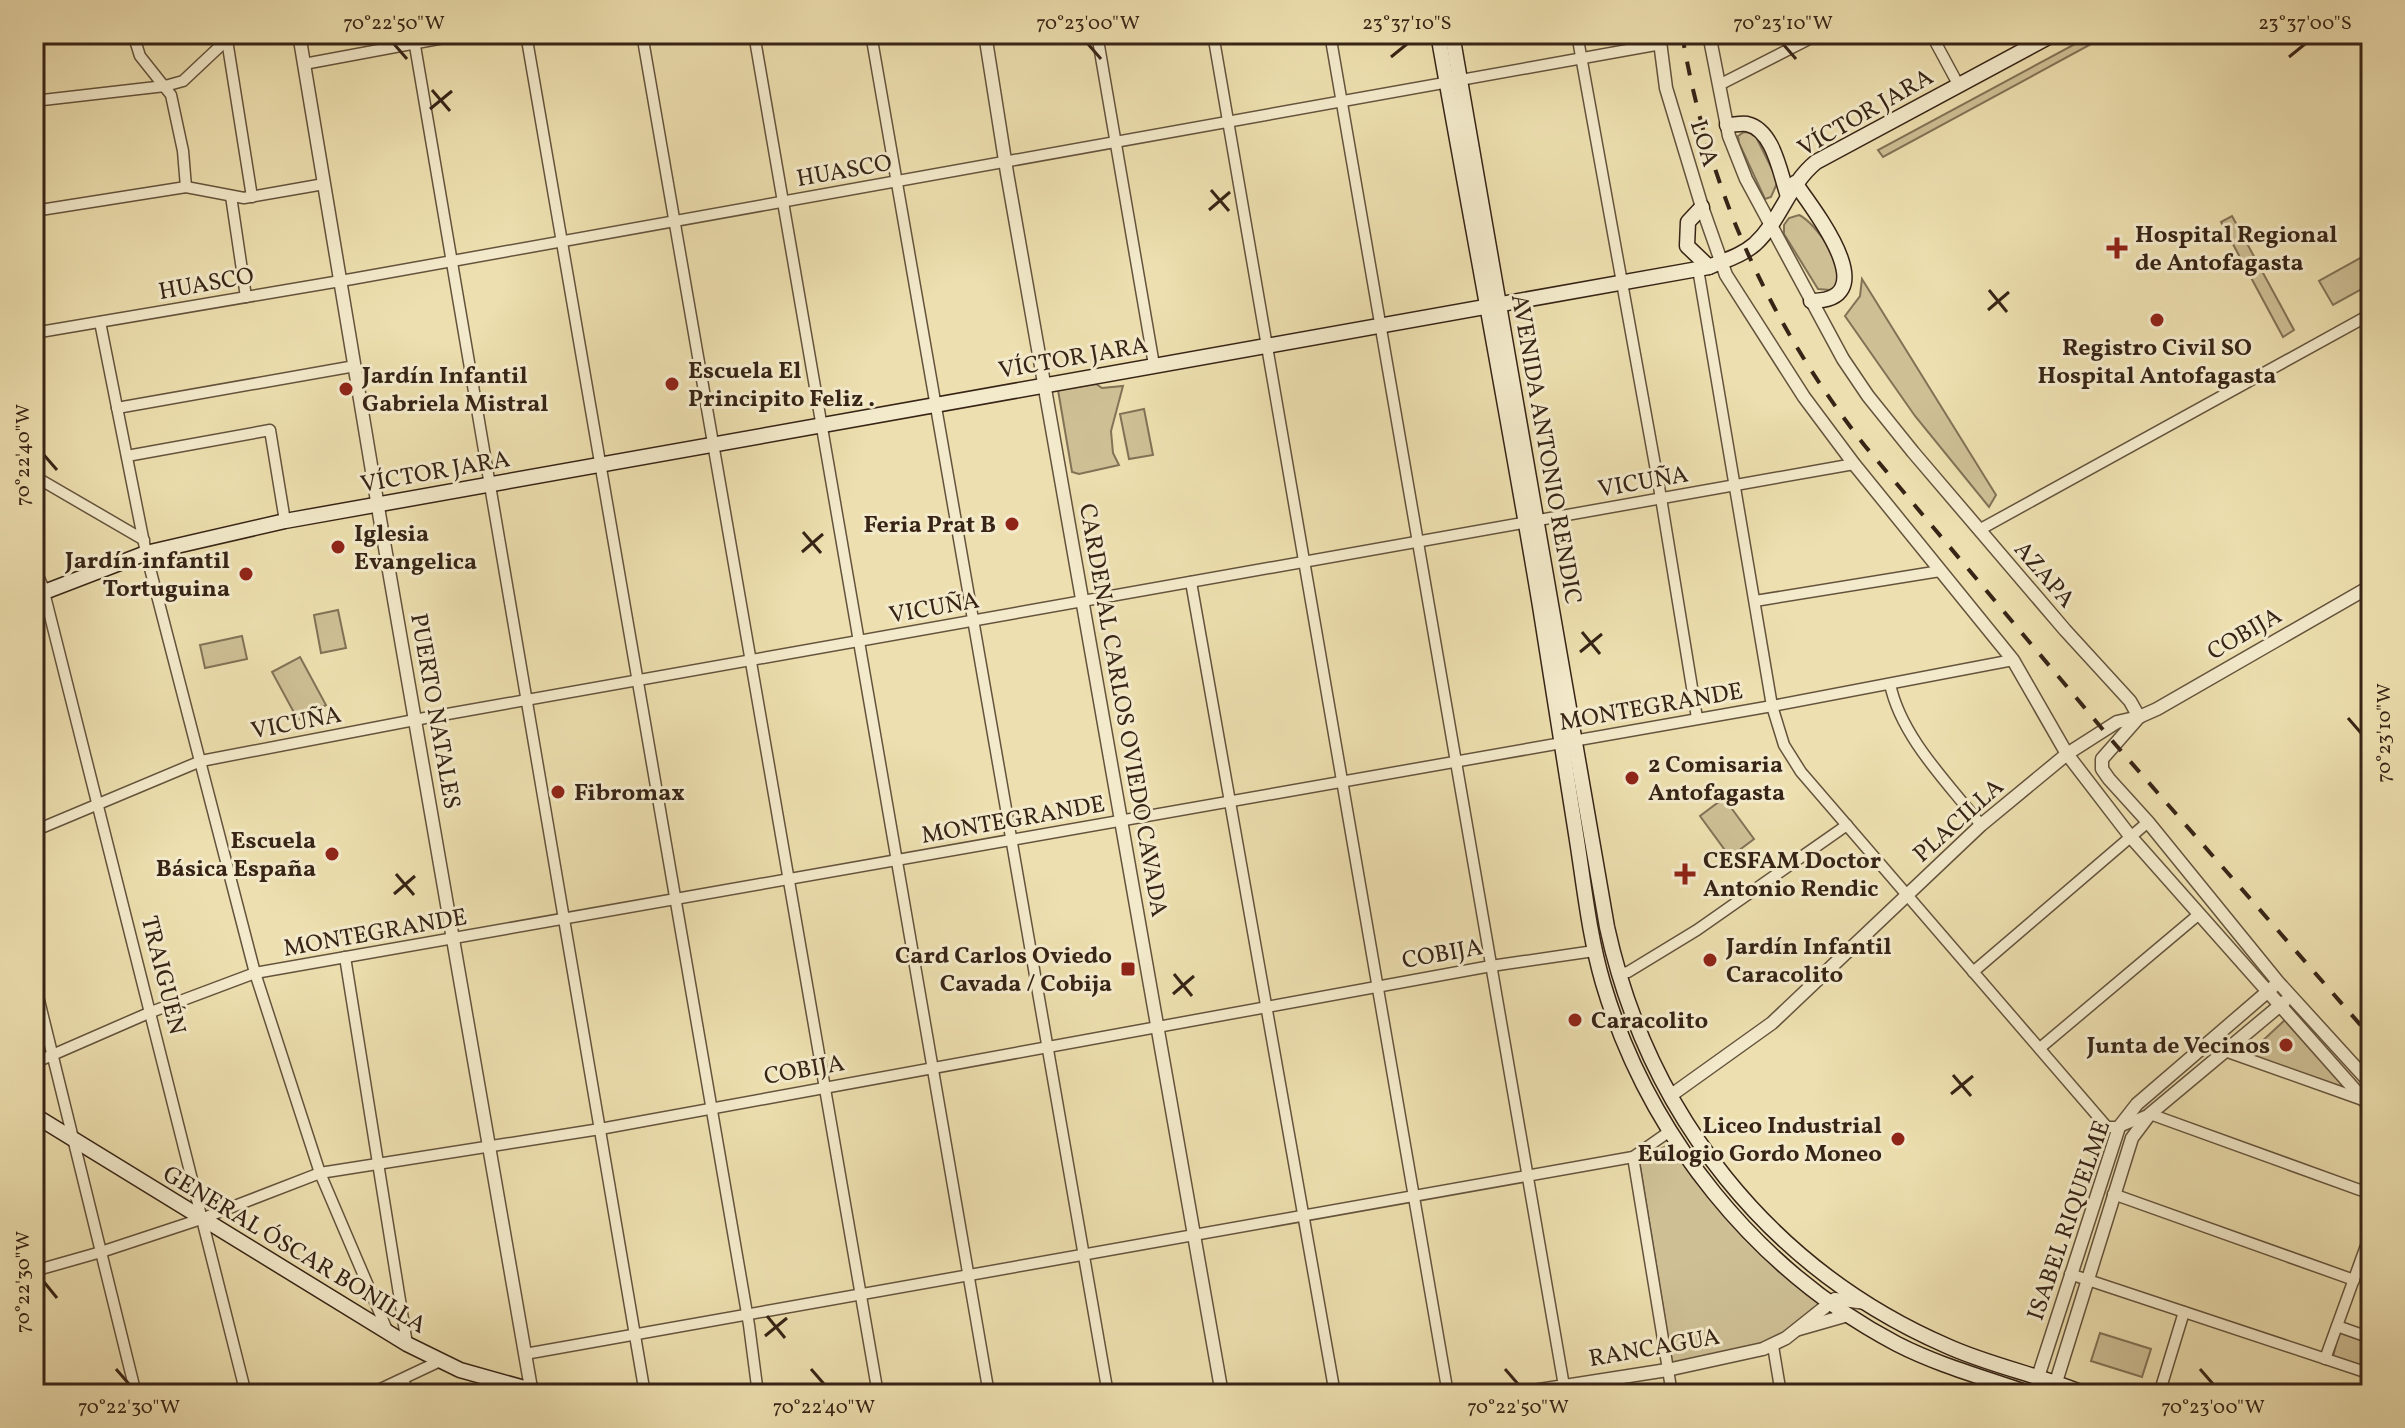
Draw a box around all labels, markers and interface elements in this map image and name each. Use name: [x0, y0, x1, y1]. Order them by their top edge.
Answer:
text: 70°22'50"W: [343, 10, 445, 38]
text: 70°23'00"W: [1036, 10, 1140, 38]
text: 23°37'10"S: [1362, 10, 1452, 38]
text: 70°23'10"W: [1733, 10, 1833, 38]
text: 23°37'00"S: [2258, 10, 2352, 38]
street label: VÍCTOR JARA: [1792, 61, 1940, 166]
street label: LOA: [1680, 116, 1726, 171]
street label: HUASCO: [794, 147, 895, 197]
place label: Hospital Regional de Antofagasta: [2135, 219, 2337, 281]
marker: Hospital Regional de Antofagasta: [2106, 237, 2128, 259]
street label: HUASCO: [156, 260, 257, 310]
street label: AVENIDA ANTONIO RENDIC: [1501, 292, 1589, 607]
marker: Registro Civil SO Hospital Antofagasta: [2148, 311, 2166, 329]
street label: VÍCTOR JARA: [996, 329, 1151, 389]
place label: Registro Civil SO Hospital Antofagasta: [2038, 332, 2276, 394]
place label: Escuela El Principito Feliz .: [688, 355, 875, 417]
place label: Jardín Infantil Gabriela Mistral: [361, 360, 549, 422]
marker: Escuela El Principito Feliz .: [663, 375, 681, 393]
marker: Jardín Infantil Gabriela Mistral: [337, 380, 355, 398]
text: 70°22'40"W: [10, 404, 38, 506]
street label: VÍCTOR JARA: [358, 443, 513, 503]
street label: VICUÑA: [1596, 458, 1691, 508]
street label: CARDENAL CARLOS OVIEDO CAVADA: [1069, 501, 1175, 920]
place label: Feria Prat B: [864, 509, 996, 543]
marker: Feria Prat B: [1003, 515, 1021, 533]
place label: Iglesia Evangelica: [354, 518, 477, 580]
street label: AZAPA: [2005, 535, 2082, 616]
marker: Iglesia Evangelica: [329, 538, 347, 556]
place label: Jardín infantil Tortuguina: [64, 545, 230, 607]
marker: Jardín infantil Tortuguina: [237, 565, 255, 583]
street label: VICUÑA: [887, 584, 982, 634]
street label: COBIJA: [2201, 600, 2289, 670]
street label: PUERTO NATALES: [400, 611, 468, 812]
street label: MONTEGRANDE: [1557, 675, 1746, 741]
text: 70°23'10"W: [2371, 683, 2399, 783]
street label: VICUÑA: [248, 699, 344, 749]
place label: 2 Comisaria Antofagasta: [1648, 749, 1785, 811]
marker: 2 Comisaria Antofagasta: [1623, 769, 1641, 787]
street label: PLACILLA: [1906, 771, 2012, 872]
place label: Fibromax: [574, 777, 685, 811]
marker: Fibromax: [549, 783, 567, 801]
street label: MONTEGRANDE: [919, 788, 1108, 854]
place label: Escuela Básica España: [156, 825, 316, 887]
marker: Escuela Básica España: [323, 845, 341, 863]
place label: CESFAM Doctor Antonio Rendic: [1703, 845, 1881, 907]
marker: CESFAM Doctor Antonio Rendic: [1674, 863, 1696, 885]
street label: MONTEGRANDE: [281, 901, 470, 967]
street label: TRAIGUÉN: [131, 913, 193, 1038]
street label: COBIJA: [1400, 931, 1485, 979]
place label: Jardín Infantil Caracolito: [1725, 931, 1892, 993]
place label: Card Carlos Oviedo Cavada / Cobija: [895, 940, 1112, 1002]
marker: Jardín Infantil Caracolito: [1701, 951, 1719, 969]
marker: Card Carlos Oviedo Cavada / Cobija: [1119, 960, 1137, 978]
place label: Caracolito: [1591, 1005, 1708, 1039]
marker: Caracolito: [1566, 1011, 1584, 1029]
place label: Junta de Vecinos: [2086, 1030, 2270, 1064]
marker: Junta de Vecinos: [2277, 1036, 2295, 1054]
street label: COBIJA: [762, 1047, 847, 1095]
place label: Liceo Industrial Eulogio Gordo Moneo: [1638, 1110, 1882, 1172]
street label: ISABEL RIQUELME: [2020, 1116, 2120, 1325]
marker: Liceo Industrial Eulogio Gordo Moneo: [1889, 1130, 1907, 1148]
street label: GENERAL ÓSCAR BONILLA: [156, 1158, 432, 1343]
text: 70°22'30"W: [10, 1231, 38, 1333]
street label: RANCAGUA: [1586, 1321, 1723, 1377]
text: 70°22'30"W: [78, 1394, 180, 1422]
text: 70°22'40"W: [773, 1394, 875, 1422]
text: 70°22'50"W: [1467, 1394, 1569, 1422]
text: 70°23'00"W: [2161, 1394, 2265, 1422]

